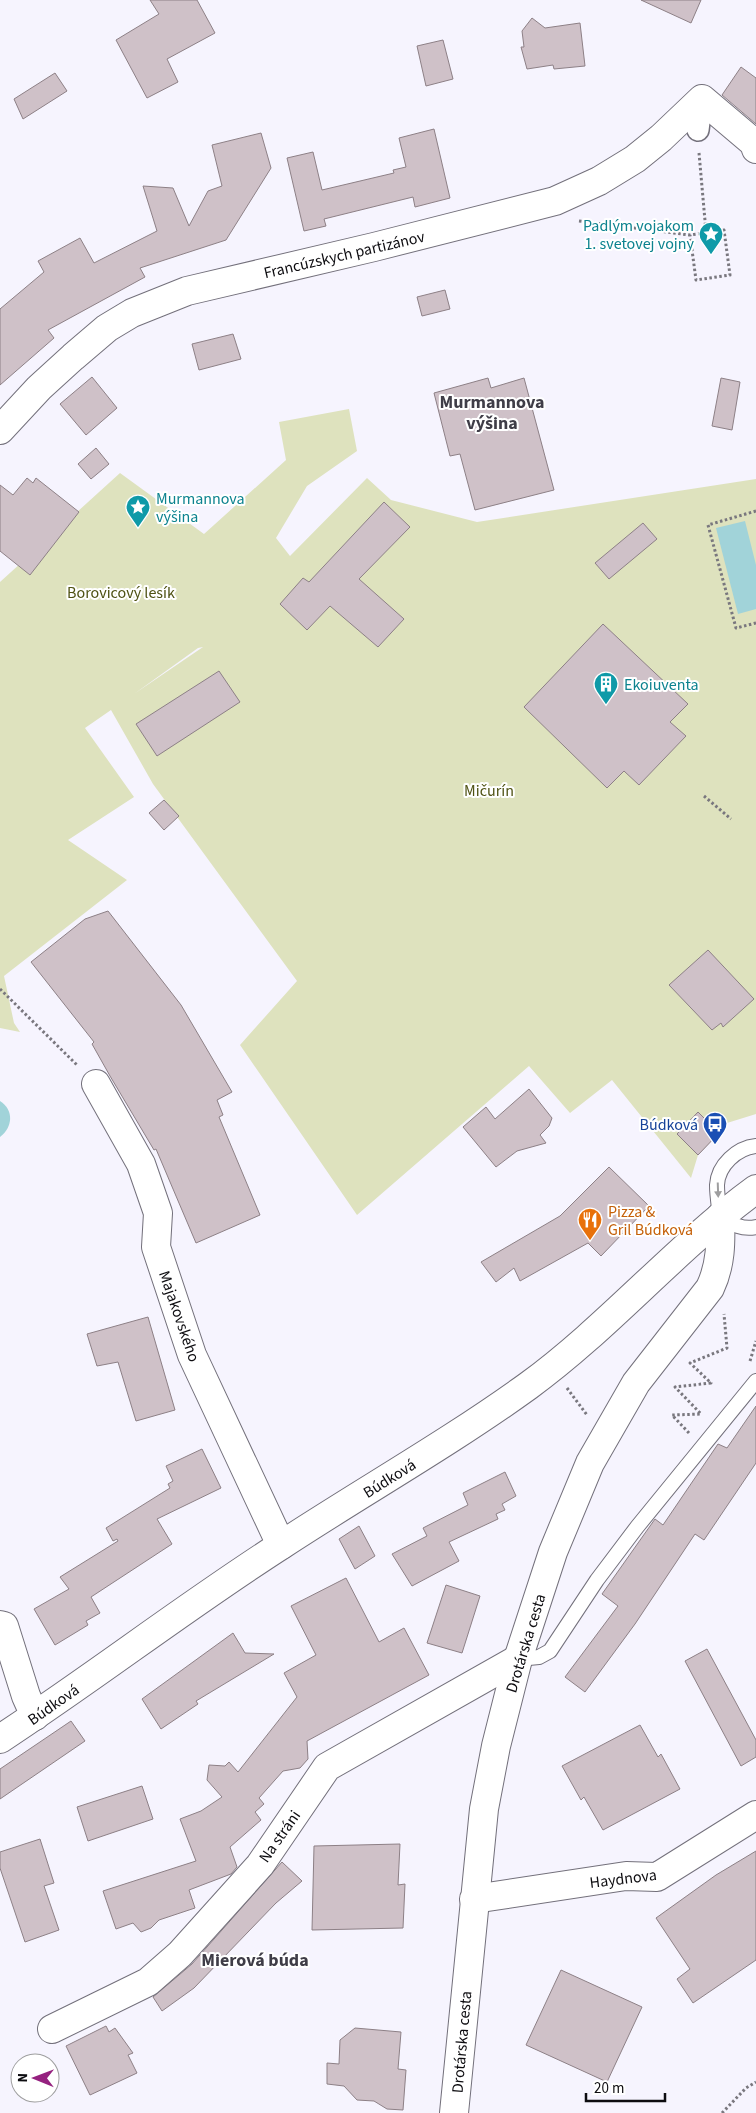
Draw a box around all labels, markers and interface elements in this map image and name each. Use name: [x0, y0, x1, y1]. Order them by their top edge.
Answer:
place label: Padlým vojakom 1. svetovej vojny: [583, 215, 695, 255]
place icon: Padlým vojakom 1. svetovej vojny: [698, 221, 724, 255]
street label: Francúzskych partizánov: [262, 226, 427, 284]
district label: Murmannova výšina: [440, 390, 545, 436]
place label: Murmannova výšina: [156, 488, 245, 528]
place icon: Murmannova výšina: [125, 494, 151, 528]
park label: Borovicový lesík: [67, 582, 175, 604]
building icon: Ekoiuventa: [593, 671, 619, 705]
place label: Ekoiuventa: [624, 674, 699, 696]
park label: Mičurín: [464, 780, 514, 802]
bus stop icon: Búdková: [702, 1111, 728, 1145]
place label: Búdková: [640, 1114, 698, 1136]
one-way arrow: [714, 1183, 722, 1199]
place label: Pizza & Gril Búdková: [608, 1201, 693, 1241]
restaurant icon: Pizza & Gril Búdková: [577, 1207, 603, 1241]
street label: Majakovského: [153, 1268, 205, 1365]
street label: Búdková: [359, 1454, 420, 1504]
street label: Drotárska cesta: [500, 1591, 551, 1695]
street label: Búdková: [23, 1679, 84, 1731]
street label: Na stráni: [254, 1806, 306, 1867]
street label: Haydnova: [588, 1864, 658, 1894]
district label: Mierová búda: [201, 1948, 309, 1973]
street label: Drotárska cesta: [447, 1990, 477, 2094]
north arrow: [10, 2053, 60, 2103]
scale bar: [586, 2070, 665, 2102]
text: N: [13, 2073, 33, 2083]
text: 20 m: [594, 2078, 624, 2099]

